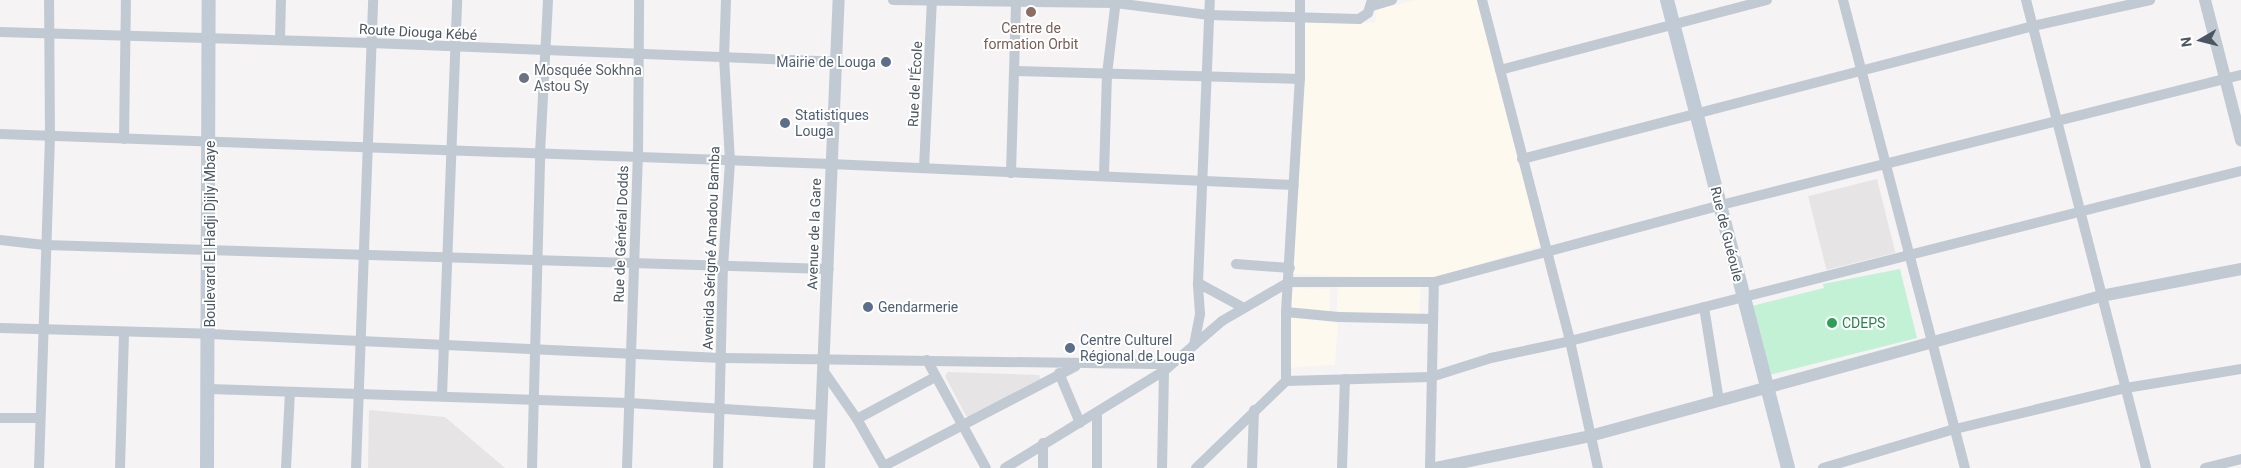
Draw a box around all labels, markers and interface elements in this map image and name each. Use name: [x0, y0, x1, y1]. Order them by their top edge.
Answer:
marker: Centre de formation Orbit: [1025, 6, 1037, 18]
north arrow: [2176, 15, 2226, 65]
place label: Centre de formation Orbit: [984, 20, 1078, 52]
street label: Route Diouga Kébé: [358, 21, 478, 43]
text: N: [2178, 36, 2195, 48]
street label: Rue de l'École: [904, 41, 926, 127]
place label: Mairie de Louga: [776, 54, 876, 70]
marker: Mairie de Louga: [880, 56, 892, 68]
place label: Mosquée Sokhna Astou Sy: [534, 62, 642, 94]
marker: Mosquée Sokhna Astou Sy: [518, 72, 530, 84]
place label: Statistiques Louga: [795, 107, 869, 140]
marker: Statistiques Louga: [779, 117, 791, 129]
street label: Boulevard El Hadji Djily Mbaye: [202, 141, 218, 327]
street label: Avenida Sérigné Amadou Bamba: [699, 146, 723, 350]
street label: Rue de Général Dodds: [610, 165, 632, 303]
street label: Avenue de la Gare: [804, 178, 824, 290]
street label: Rue de Guéoule: [1707, 185, 1747, 283]
place label: Gendarmerie: [878, 299, 958, 315]
marker: Gendarmerie: [862, 301, 874, 313]
place label: CDEPS: [1842, 315, 1885, 331]
marker: CDEPS: [1826, 317, 1838, 329]
place label: Centre Culturel Régional de Louga: [1080, 332, 1195, 364]
marker: Centre Culturel Régional de Louga: [1064, 342, 1076, 354]

